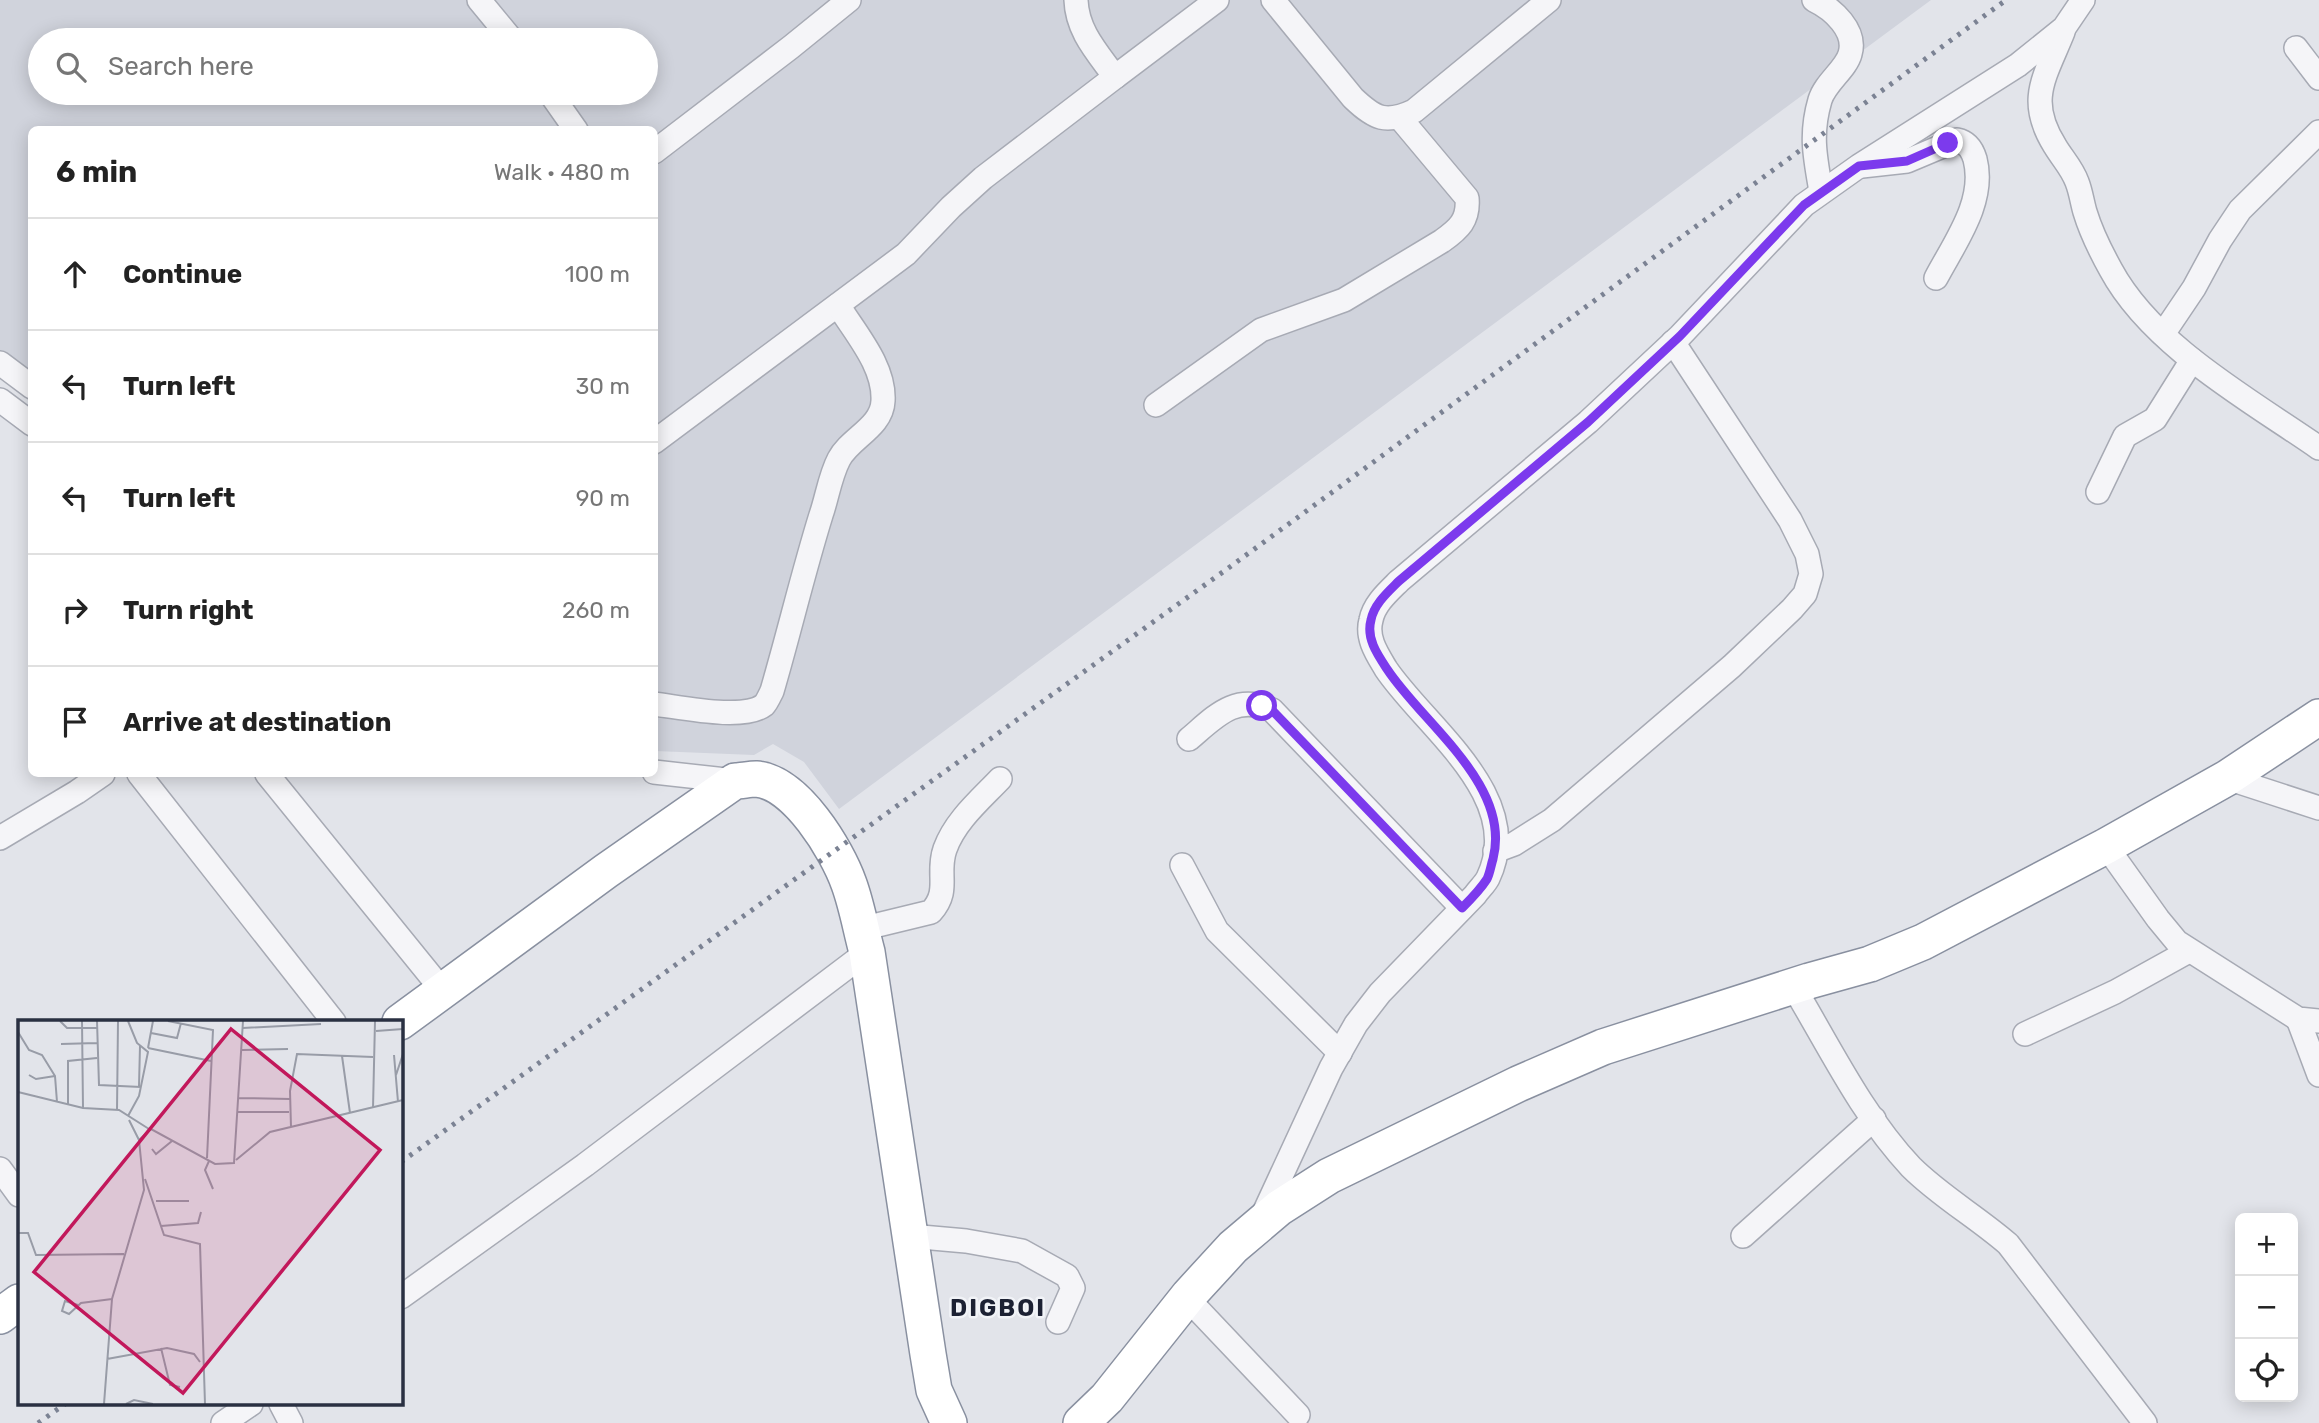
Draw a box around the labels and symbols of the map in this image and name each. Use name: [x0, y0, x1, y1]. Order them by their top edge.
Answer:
route end: [1932, 127, 1963, 158]
route start: [1246, 690, 1277, 721]
inset map: [18, 1020, 402, 1406]
district label: DIGBOI: [950, 1294, 1046, 1322]

